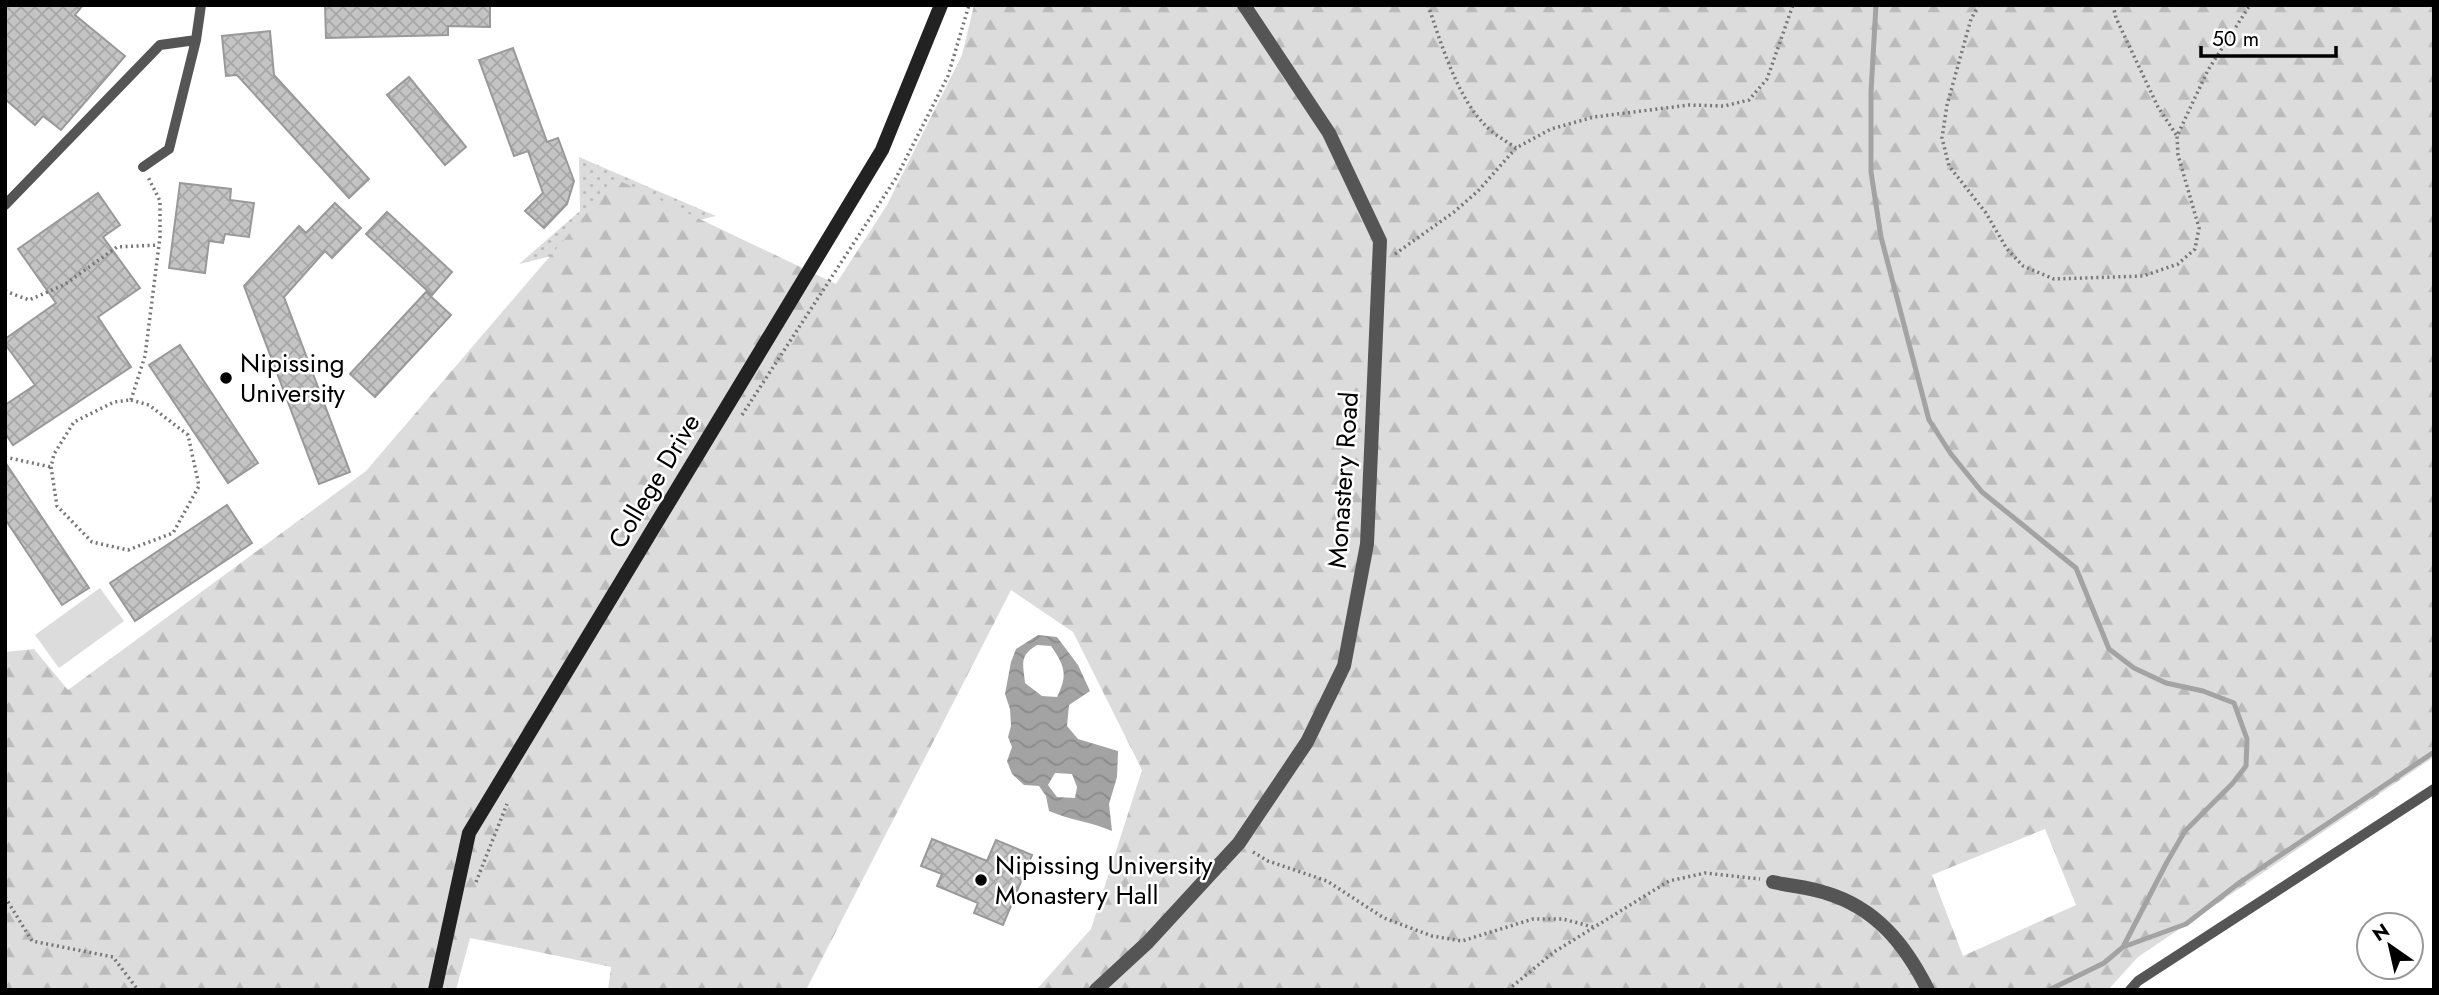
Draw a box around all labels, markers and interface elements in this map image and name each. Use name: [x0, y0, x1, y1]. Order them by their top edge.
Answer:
scale bar: [2201, 14, 2336, 58]
text: 50 m: [2212, 24, 2259, 54]
place label: Nipissing University: [240, 344, 346, 412]
marker: Nipissing University: [218, 370, 234, 386]
street label: Monastery Road: [1318, 391, 1368, 569]
street label: College Drive: [599, 406, 709, 556]
place label: Nipissing University Monastery Hall: [995, 846, 1213, 914]
marker: Nipissing University Monastery Hall: [973, 872, 989, 888]
north arrow: [2355, 911, 2425, 981]
text: N: [2367, 917, 2395, 948]

